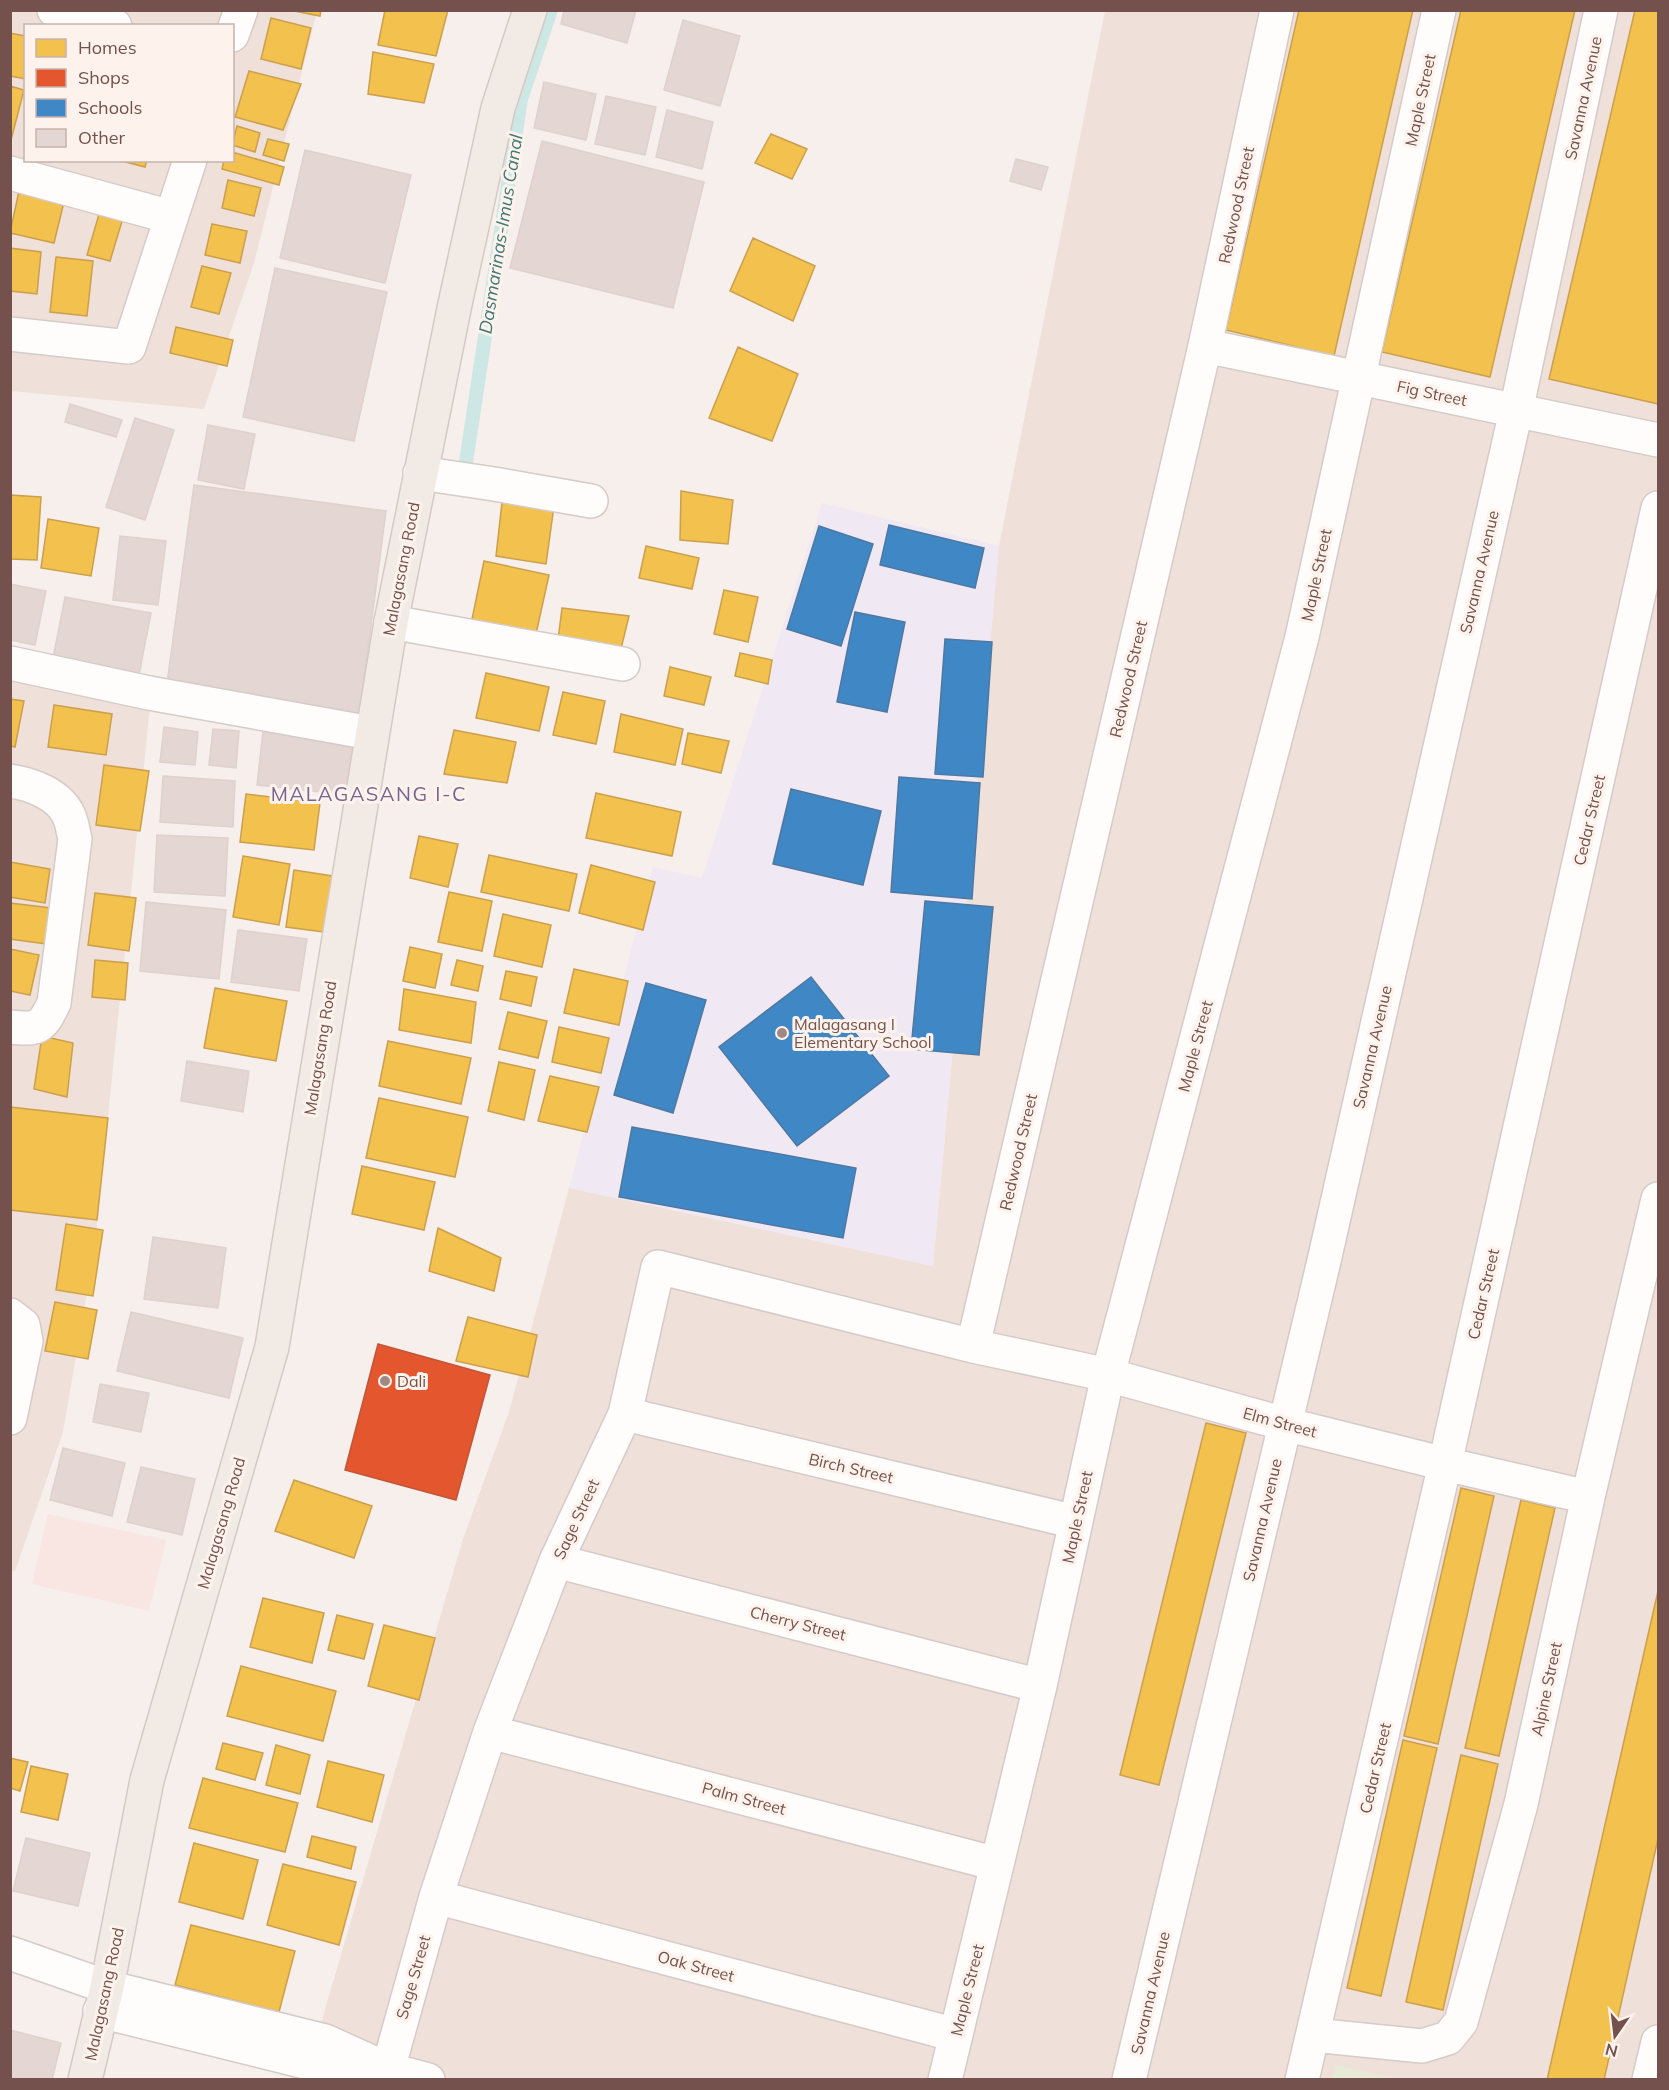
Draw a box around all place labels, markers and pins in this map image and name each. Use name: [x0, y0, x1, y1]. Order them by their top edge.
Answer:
place label: Malagasang I Elementary School: [794, 1014, 932, 1052]
marker: Malagasang I Elementary School: [775, 1026, 789, 1040]
place label: Dali: [397, 1371, 426, 1391]
marker: Dali: [378, 1374, 392, 1388]

